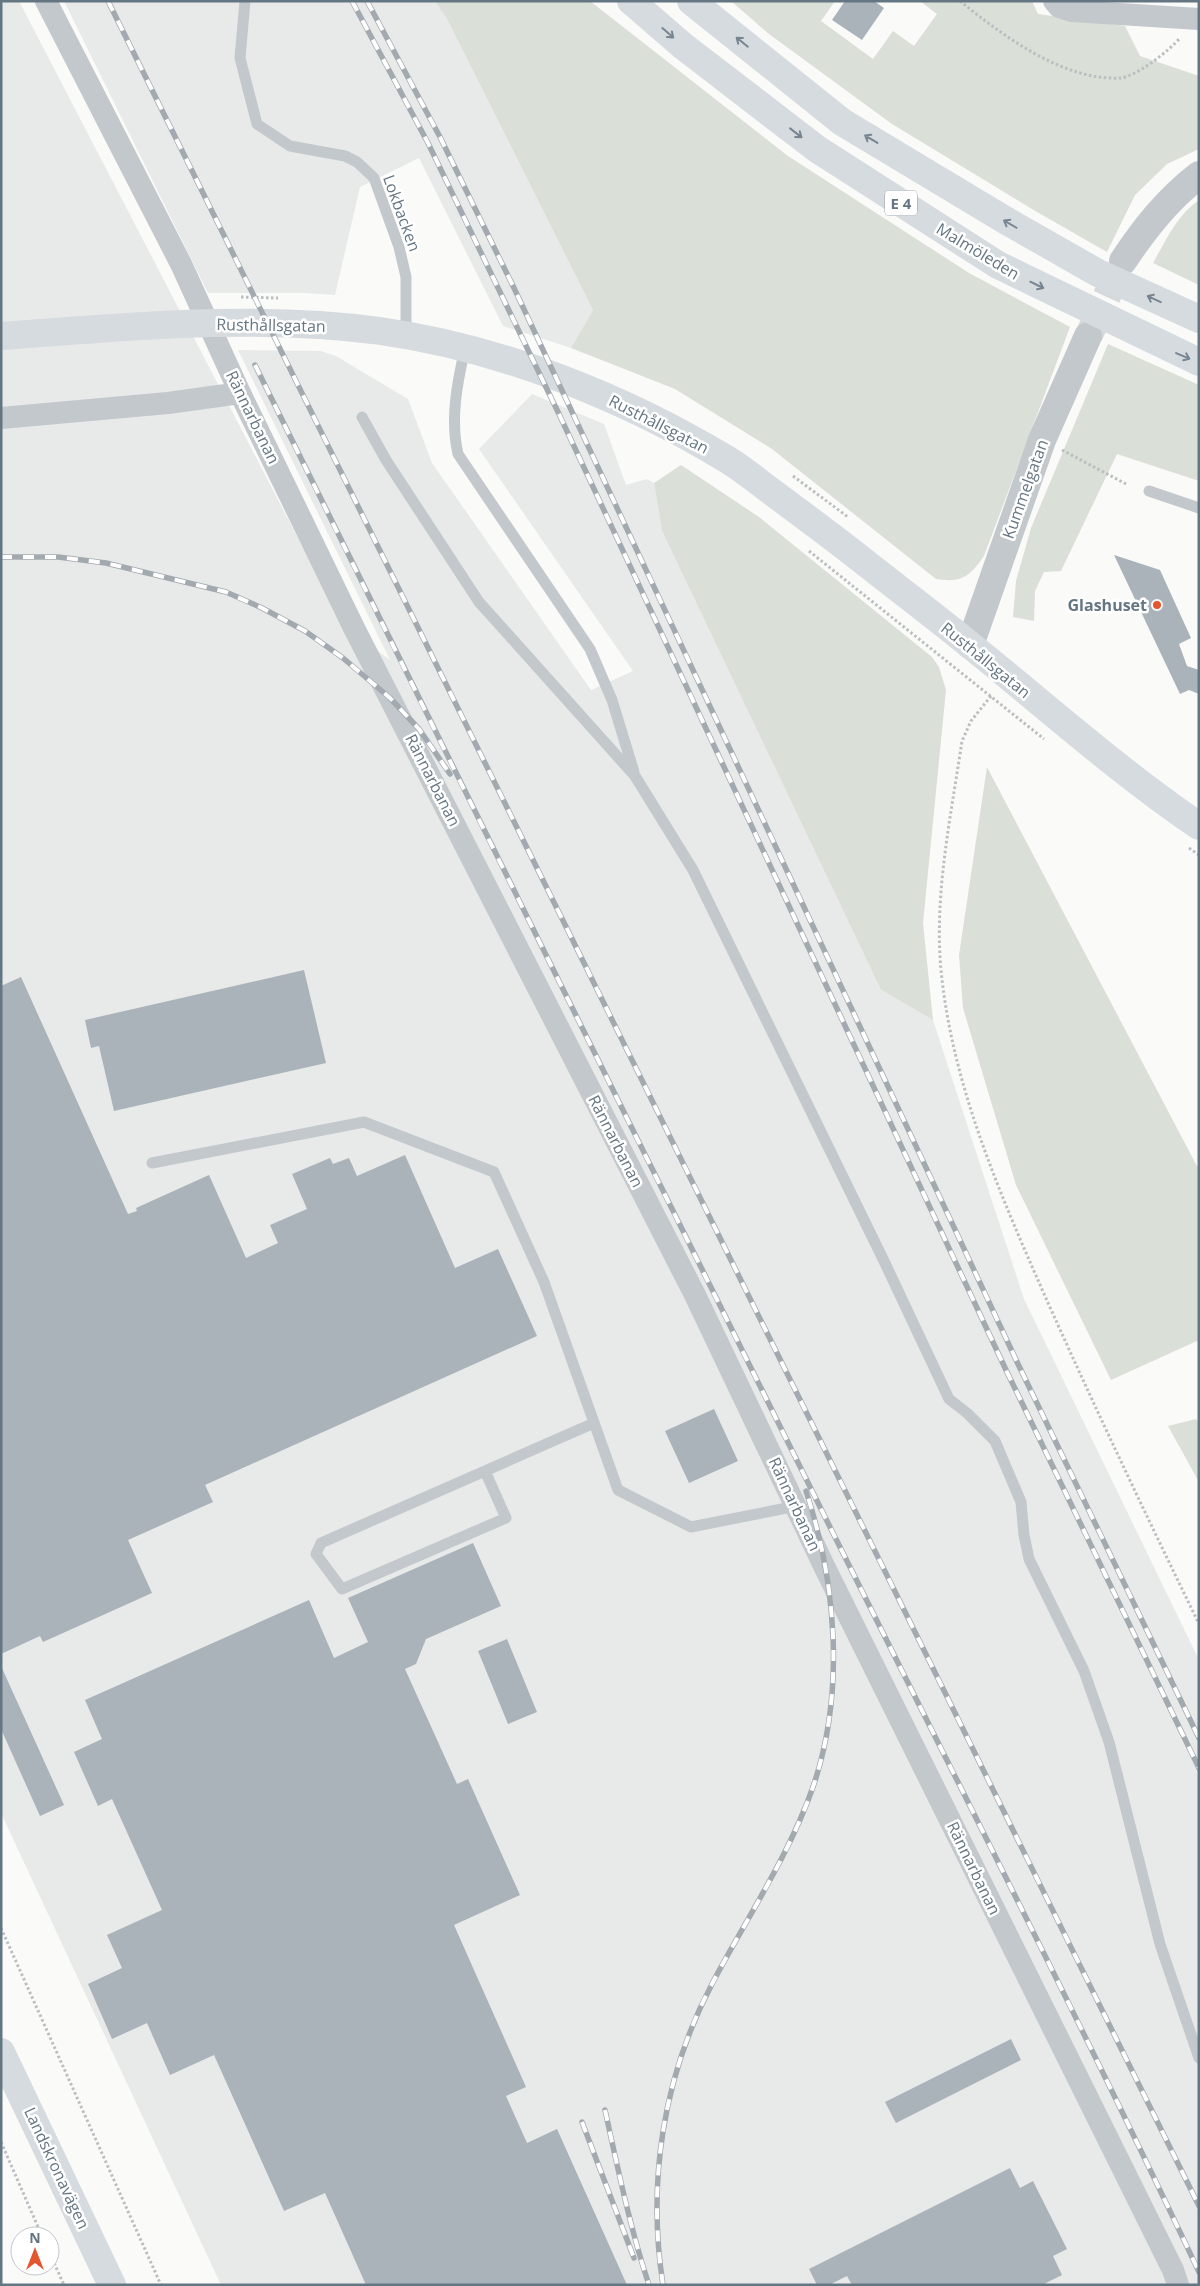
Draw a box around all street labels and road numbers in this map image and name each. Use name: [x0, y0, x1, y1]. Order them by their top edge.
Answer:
street label: Lokbacken: [378, 172, 426, 254]
road number: E 4: [885, 190, 917, 216]
street label: Malmöleden: [932, 218, 1024, 284]
street label: Rusthållsgatan: [216, 313, 326, 337]
street label: Rännarbanan: [221, 367, 285, 467]
street label: Rusthållsgatan: [605, 389, 713, 459]
street label: Kummelgatan: [997, 436, 1053, 542]
street label: Rusthållsgatan: [937, 617, 1035, 703]
street label: Rännarbanan: [400, 730, 466, 830]
street label: Rännarbanan: [583, 1091, 649, 1191]
street label: Rännarbanan: [764, 1454, 826, 1554]
street label: Rännarbanan: [942, 1818, 1006, 1918]
street label: Landskronavägen: [19, 2103, 95, 2233]

